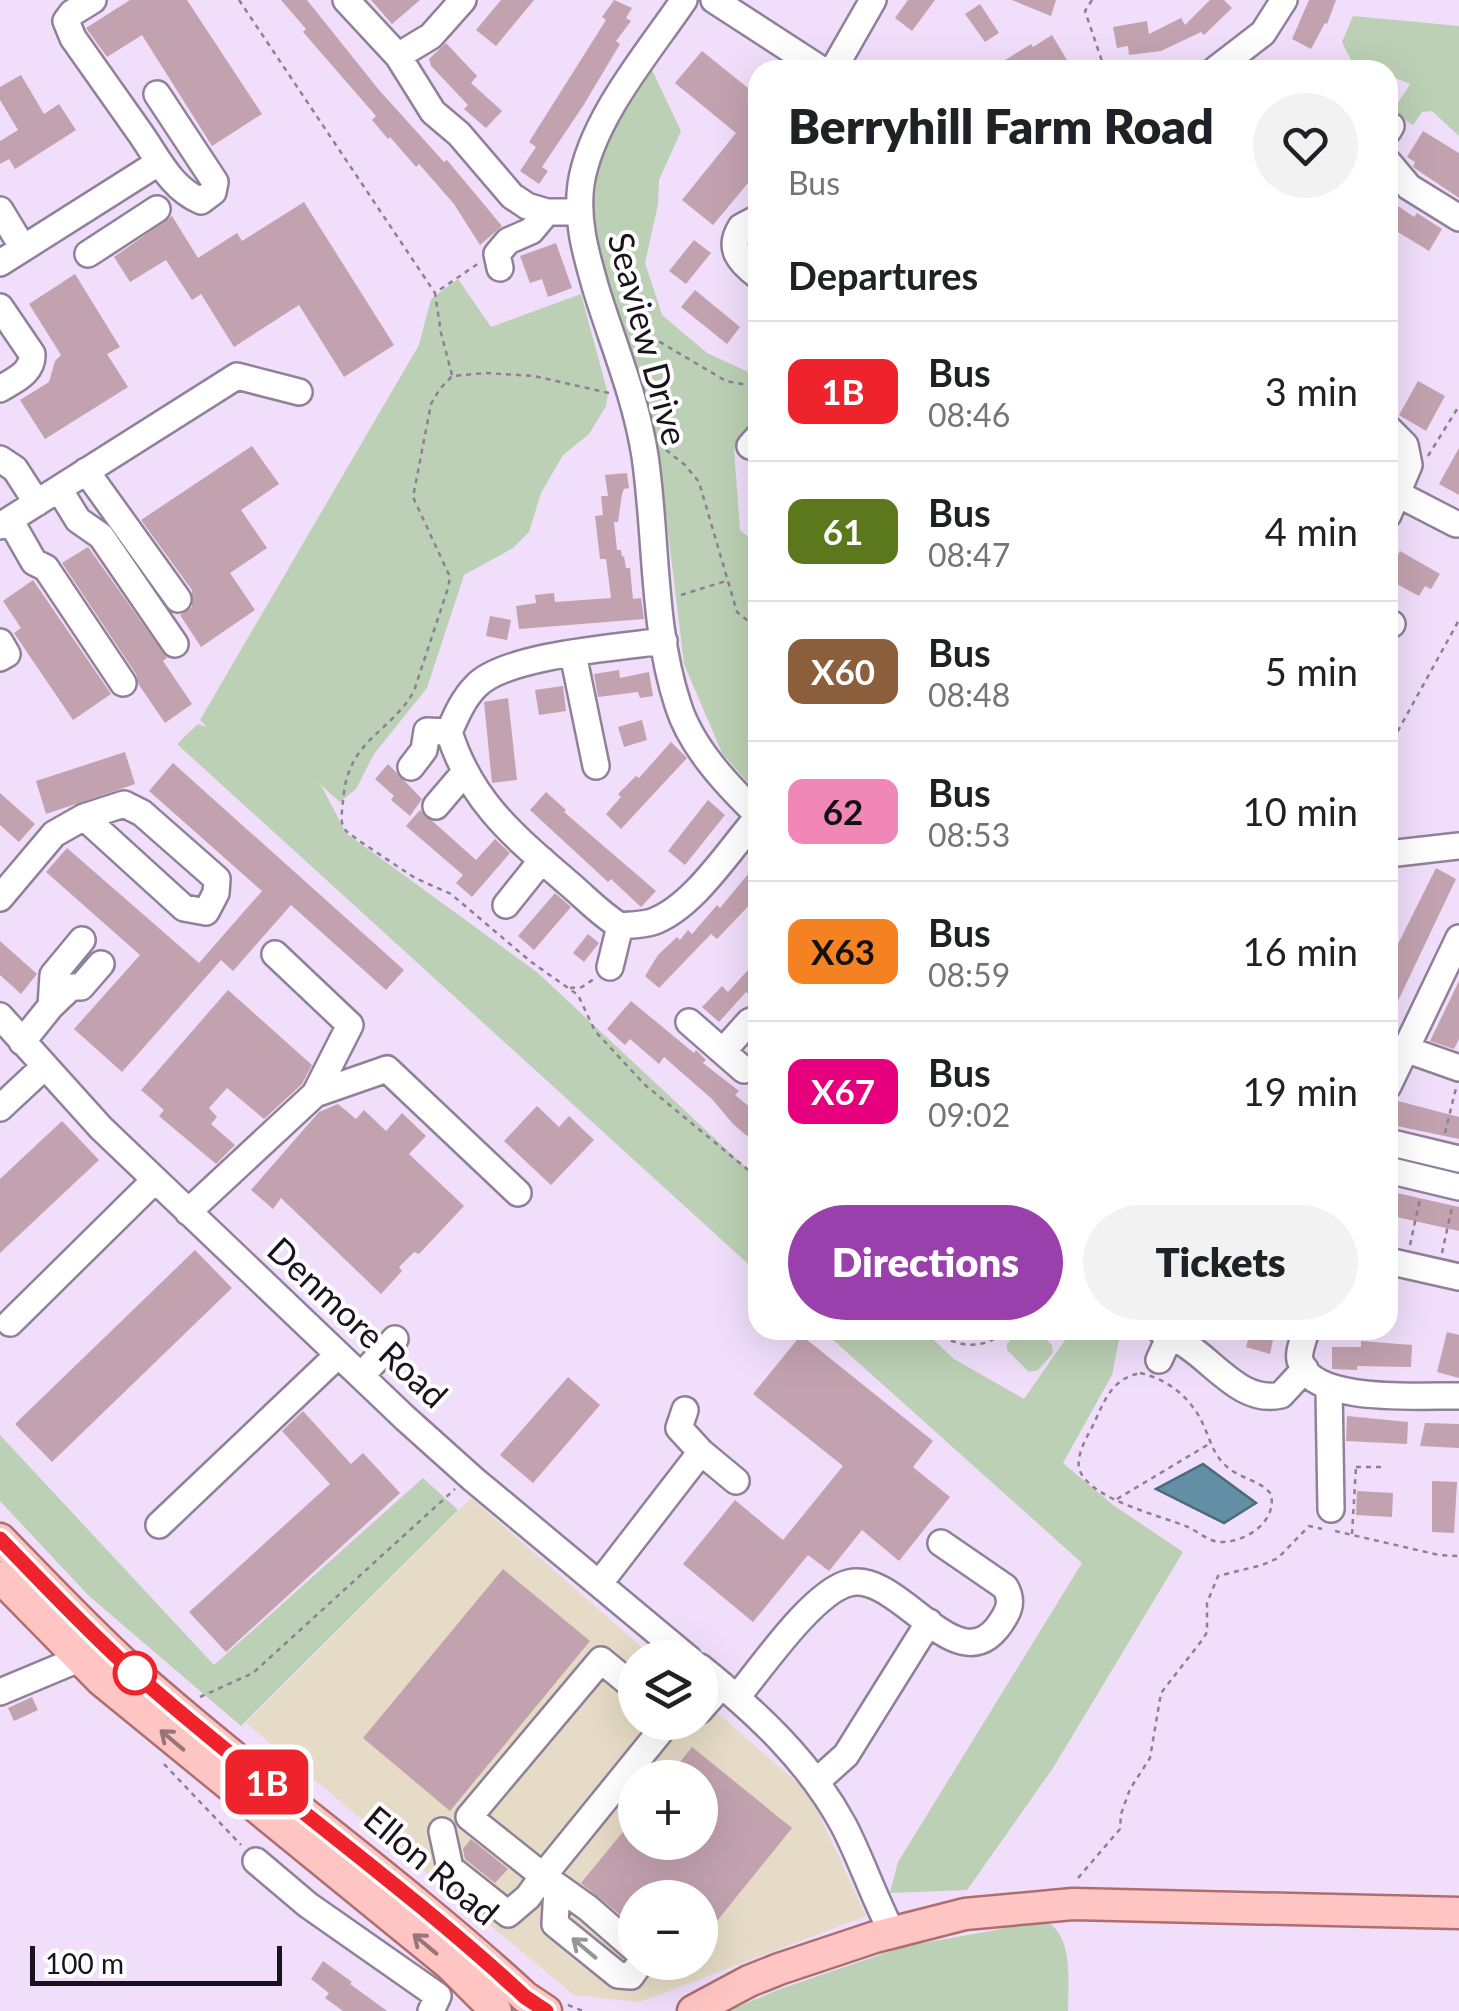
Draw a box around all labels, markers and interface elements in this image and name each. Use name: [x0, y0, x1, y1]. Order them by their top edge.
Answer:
button: heart: [1253, 93, 1358, 198]
text: Berryhill Farm Road: [788, 97, 1214, 154]
text: Bus: [788, 163, 840, 202]
street label: Seaview Drive: [600, 228, 697, 449]
text: Departures: [788, 252, 978, 298]
text: Bus: [928, 349, 991, 395]
text: 3 min: [1265, 368, 1358, 414]
text: 1B: [821, 370, 865, 412]
text: 08:46: [928, 395, 1010, 434]
text: Bus: [928, 489, 991, 535]
text: 4 min: [1265, 508, 1358, 554]
text: 61: [823, 510, 863, 552]
text: 08:47: [928, 535, 1010, 574]
text: Bus: [928, 629, 991, 675]
text: 5 min: [1265, 648, 1358, 694]
text: X60: [811, 650, 875, 692]
text: 08:48: [928, 675, 1010, 714]
text: Bus: [928, 769, 991, 815]
text: 10 min: [1243, 788, 1358, 834]
text: 62: [823, 790, 863, 832]
text: 08:53: [928, 815, 1010, 854]
text: Bus: [928, 909, 991, 955]
text: 16 min: [1243, 928, 1358, 974]
text: X63: [811, 930, 875, 972]
text: 08:59: [928, 955, 1010, 994]
text: Bus: [928, 1049, 991, 1095]
text: 19 min: [1243, 1068, 1358, 1114]
text: X67: [811, 1070, 875, 1112]
text: 09:02: [928, 1095, 1010, 1134]
button: Directions: [788, 1205, 1063, 1320]
button: Tickets: [1083, 1205, 1358, 1320]
street label: Denmore Road: [260, 1228, 457, 1415]
map controls: [618, 1640, 718, 1980]
button: layers: [618, 1640, 718, 1740]
unlabelled marker: [114, 1652, 156, 1694]
one-way arrow: [159, 1729, 185, 1751]
line badge: 1B: [222, 1750, 312, 1814]
button: +: [618, 1760, 718, 1860]
text: 1B: [245, 1761, 289, 1803]
street label: Ellon Road: [357, 1796, 508, 1933]
button: −: [618, 1880, 718, 1980]
one-way arrow: [412, 1933, 438, 1955]
one-way arrow: [572, 1937, 598, 1959]
scale bar: [30, 1941, 282, 1986]
text: 100 m: [45, 1946, 124, 1980]

